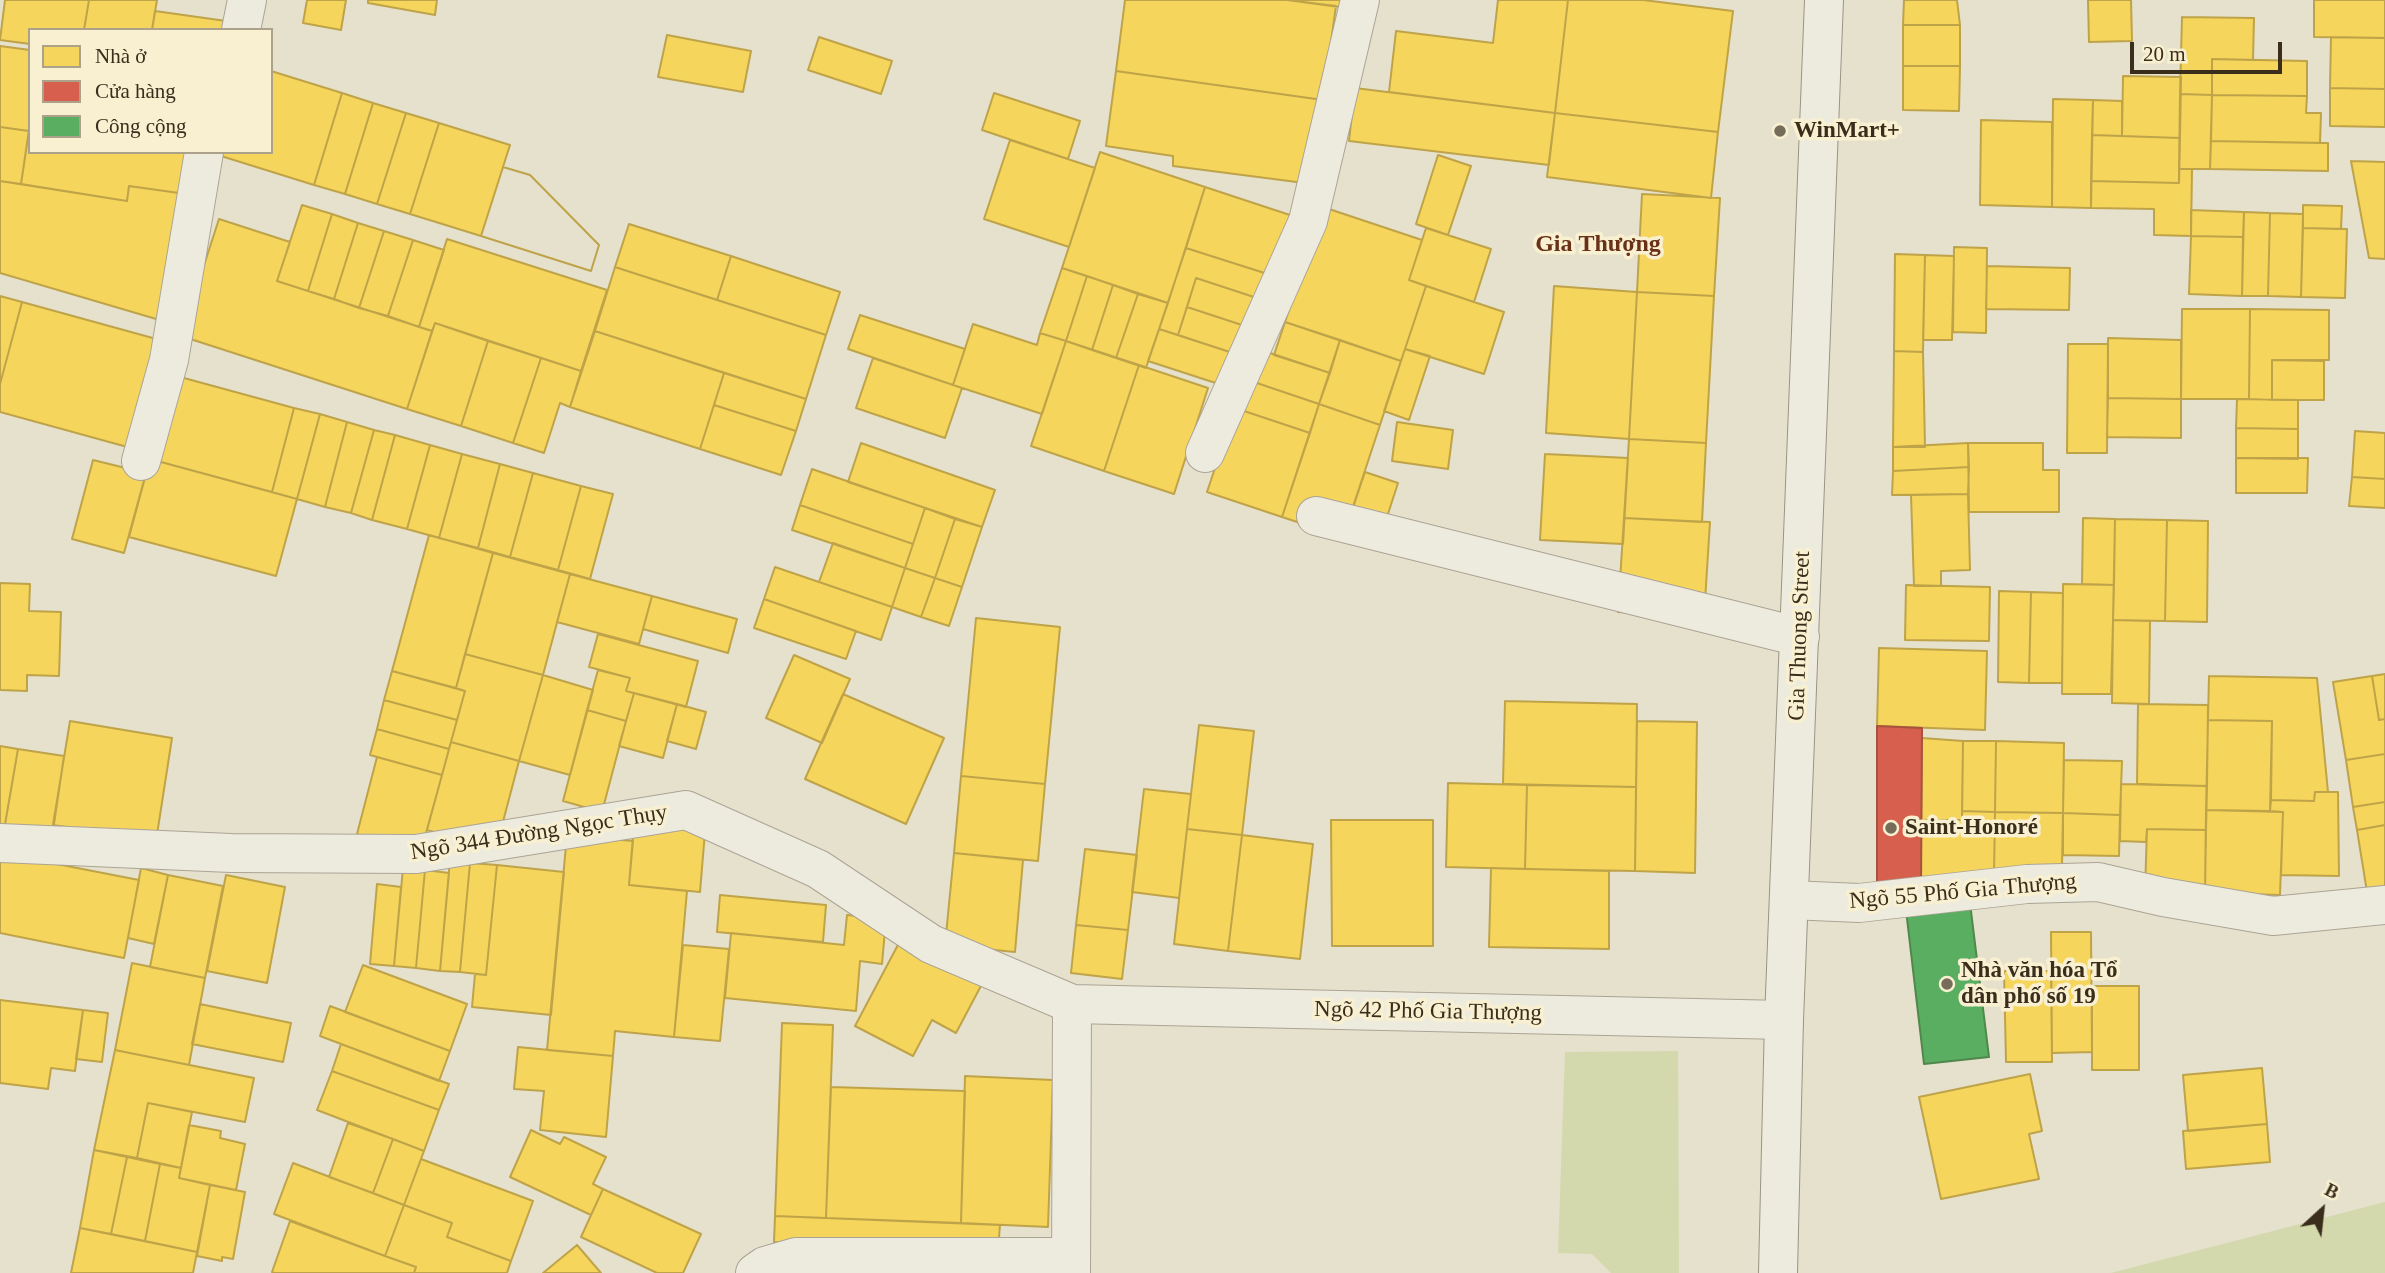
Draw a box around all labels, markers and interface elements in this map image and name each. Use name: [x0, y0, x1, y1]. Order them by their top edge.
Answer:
legend: [28, 28, 273, 154]
scale bar: [2133, 28, 2285, 72]
text: 20 m: [2143, 42, 2186, 66]
text: Nhà ở: [95, 44, 146, 68]
text: Cửa hàng: [95, 79, 176, 103]
text: Công cộng: [95, 114, 187, 138]
place label: WinMart+: [1794, 117, 1900, 145]
marker: WinMart+: [1772, 123, 1788, 139]
district label: Gia Thượng: [1535, 231, 1661, 259]
street label: Gia Thuong Street: [1783, 551, 1817, 721]
street label: Ngõ 344 Đường Ngọc Thụy: [409, 799, 669, 867]
place label: Saint-Honoré: [1905, 814, 2038, 842]
marker: Saint-Honoré: [1883, 820, 1899, 836]
street label: Ngõ 55 Phố Gia Thượng: [1848, 868, 2078, 916]
place label: Nhà văn hóa Tổ dân phố số 19: [1961, 957, 2118, 1011]
marker: Nhà văn hóa Tổ dân phố số 19: [1939, 976, 1955, 992]
street label: Ngõ 42 Phố Gia Thượng: [1314, 996, 1542, 1028]
north arrow: [2287, 1175, 2357, 1245]
text: B: [2321, 1179, 2342, 1203]

